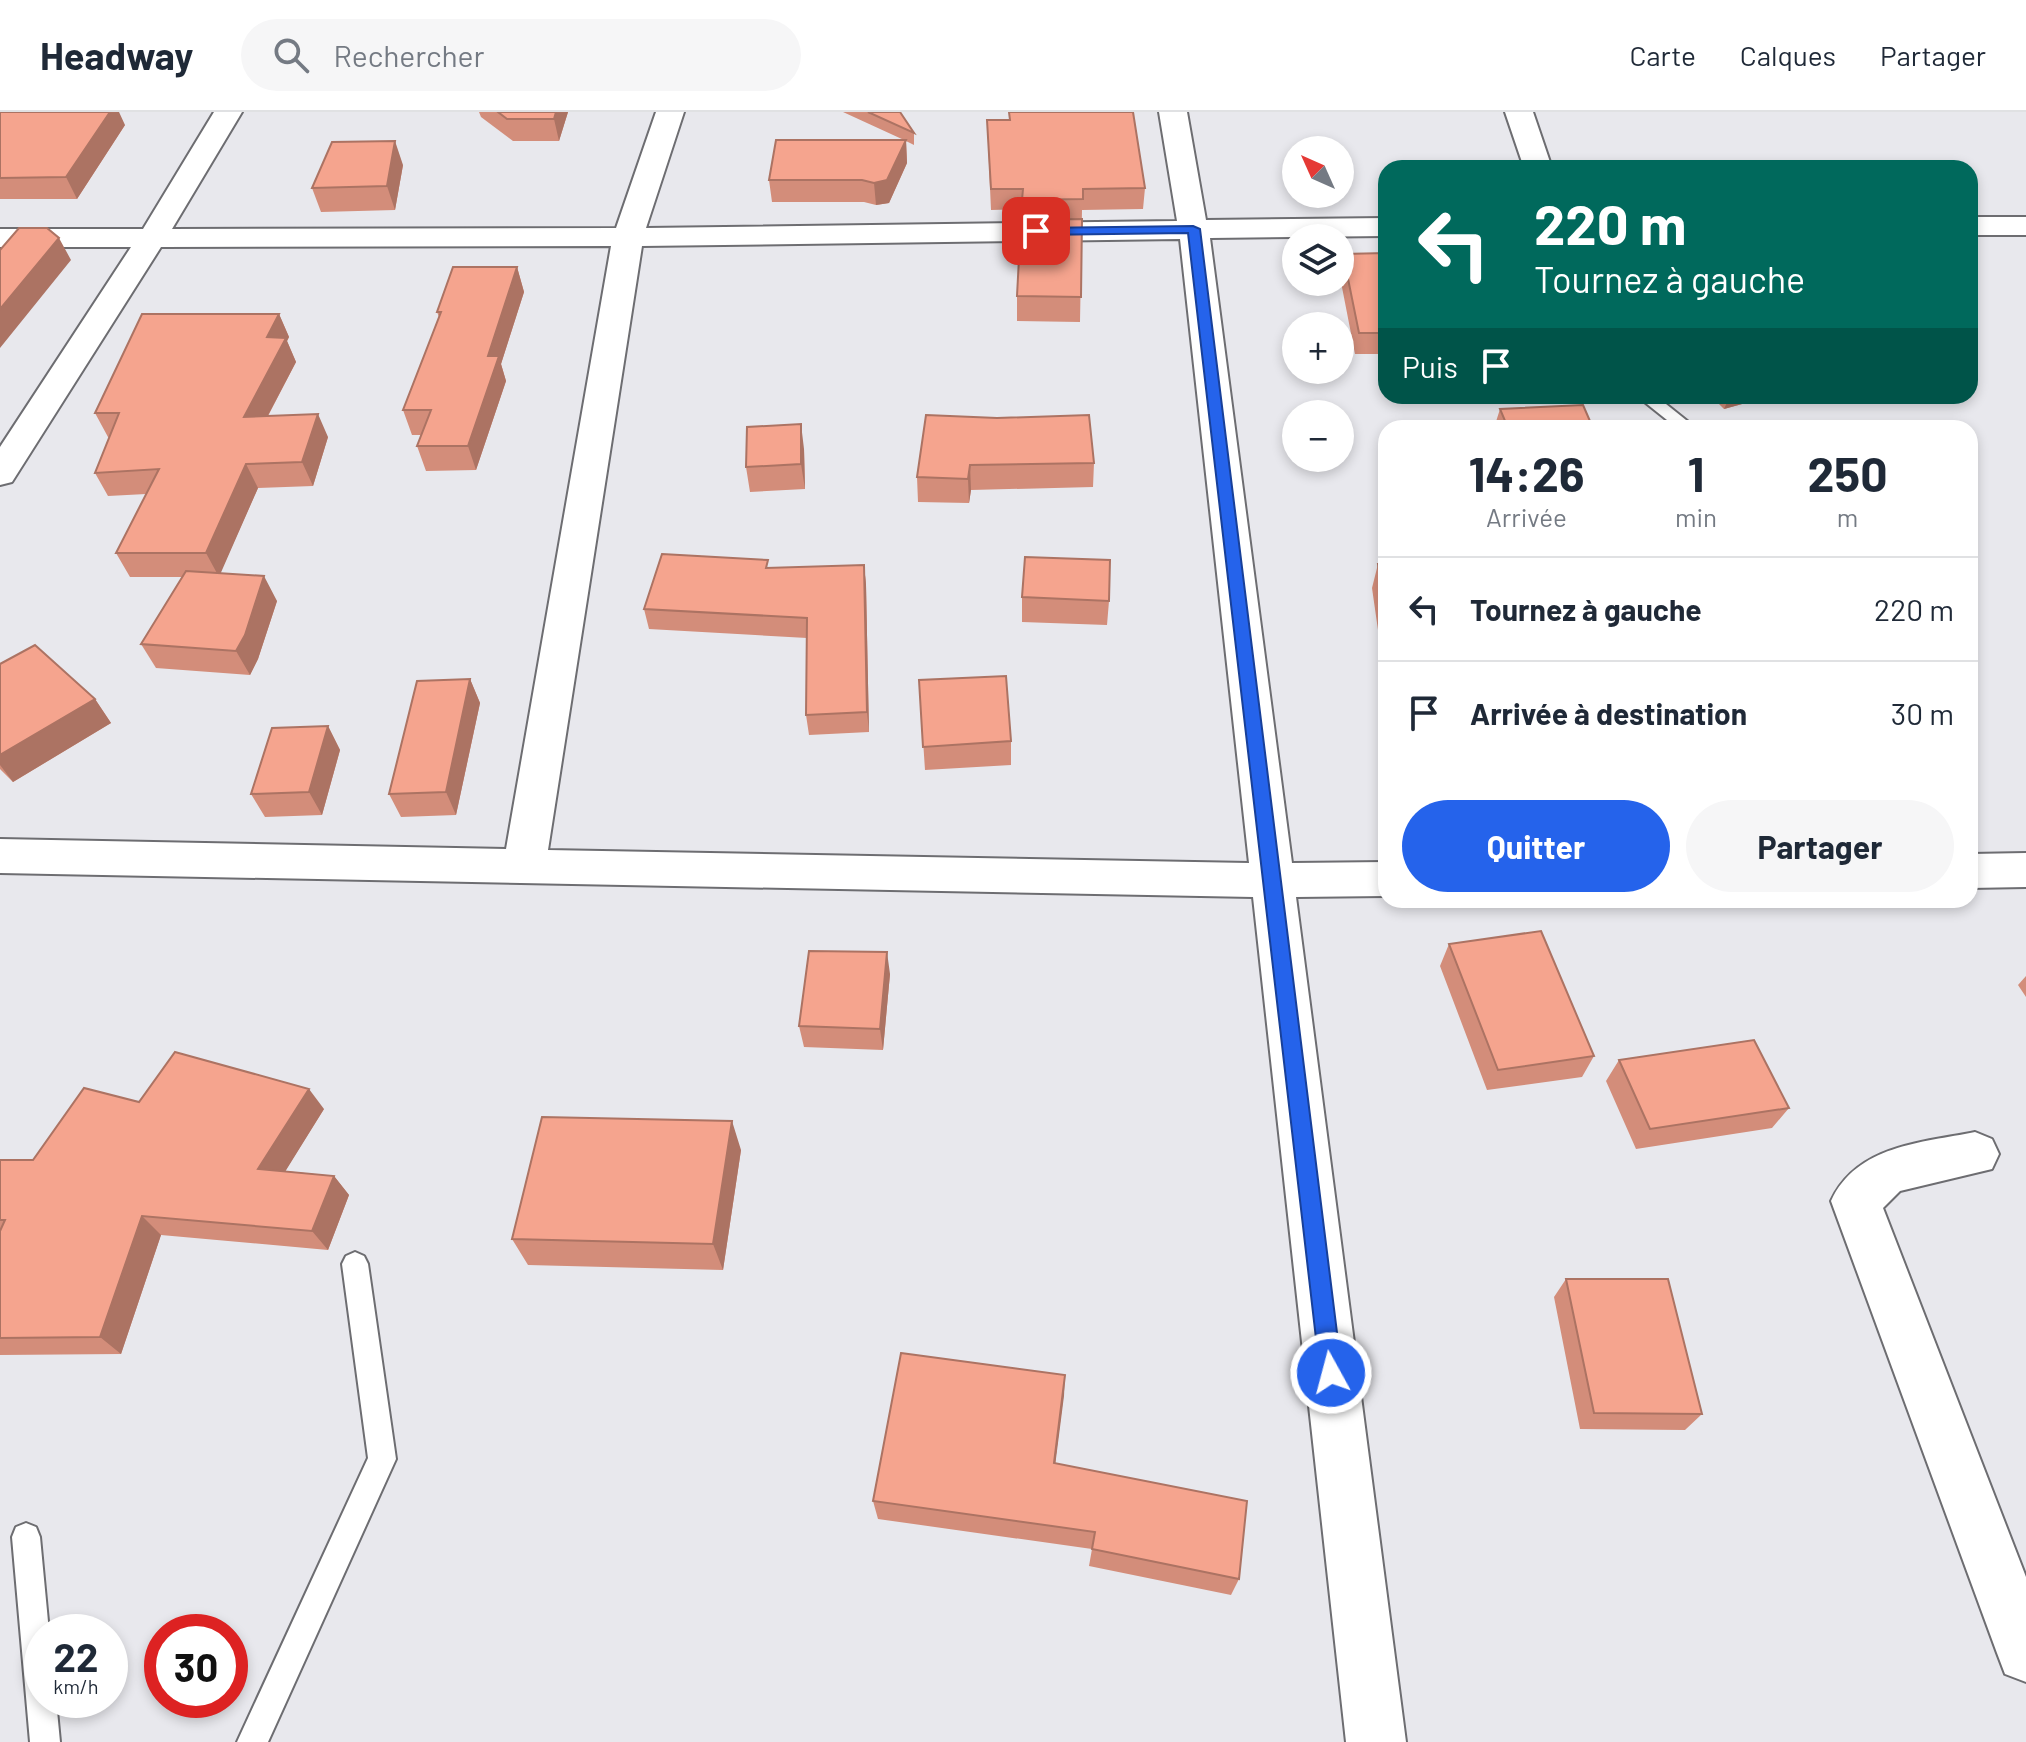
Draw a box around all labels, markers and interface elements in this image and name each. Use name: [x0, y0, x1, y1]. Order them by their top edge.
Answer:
search box: [241, 19, 801, 91]
text: Headway: [40, 32, 193, 78]
icon: search: [269, 33, 313, 77]
text: Rechercher: [333, 37, 484, 73]
text: Carte: [1629, 38, 1696, 72]
text: Calques: [1740, 38, 1836, 72]
text: Partager: [1880, 38, 1986, 72]
north arrow: [1282, 136, 1354, 208]
map controls: [1282, 136, 1354, 472]
text: 220 m: [1534, 189, 1687, 256]
icon: left: [1402, 192, 1506, 296]
pin: [1002, 197, 1070, 265]
icon: arrive: [1014, 209, 1058, 253]
button: layers: [1282, 224, 1354, 296]
text: Tournez à gauche: [1534, 257, 1805, 300]
button: +: [1282, 312, 1354, 384]
icon: arrive: [1474, 344, 1518, 388]
text: Puis: [1402, 348, 1458, 384]
button: −: [1282, 400, 1354, 472]
text: 14:26: [1468, 444, 1585, 502]
text: 1: [1688, 444, 1705, 502]
text: 250: [1807, 444, 1888, 502]
text: Arrivée: [1486, 501, 1567, 532]
text: min: [1675, 501, 1717, 532]
text: m: [1837, 501, 1858, 532]
icon: left: [1402, 587, 1446, 631]
text: Tournez à gauche: [1470, 591, 1702, 627]
text: 220 m: [1874, 591, 1954, 627]
icon: arrive: [1402, 691, 1446, 735]
text: Arrivée à destination: [1470, 695, 1747, 731]
text: 30 m: [1891, 695, 1954, 731]
button: Quitter: [1402, 800, 1670, 892]
button: Partager: [1686, 800, 1954, 892]
position arrow: [1289, 1331, 1373, 1415]
speed limit sign: 30: [144, 1614, 248, 1718]
text: 22: [54, 1632, 98, 1680]
text: km/h: [53, 1674, 99, 1698]

